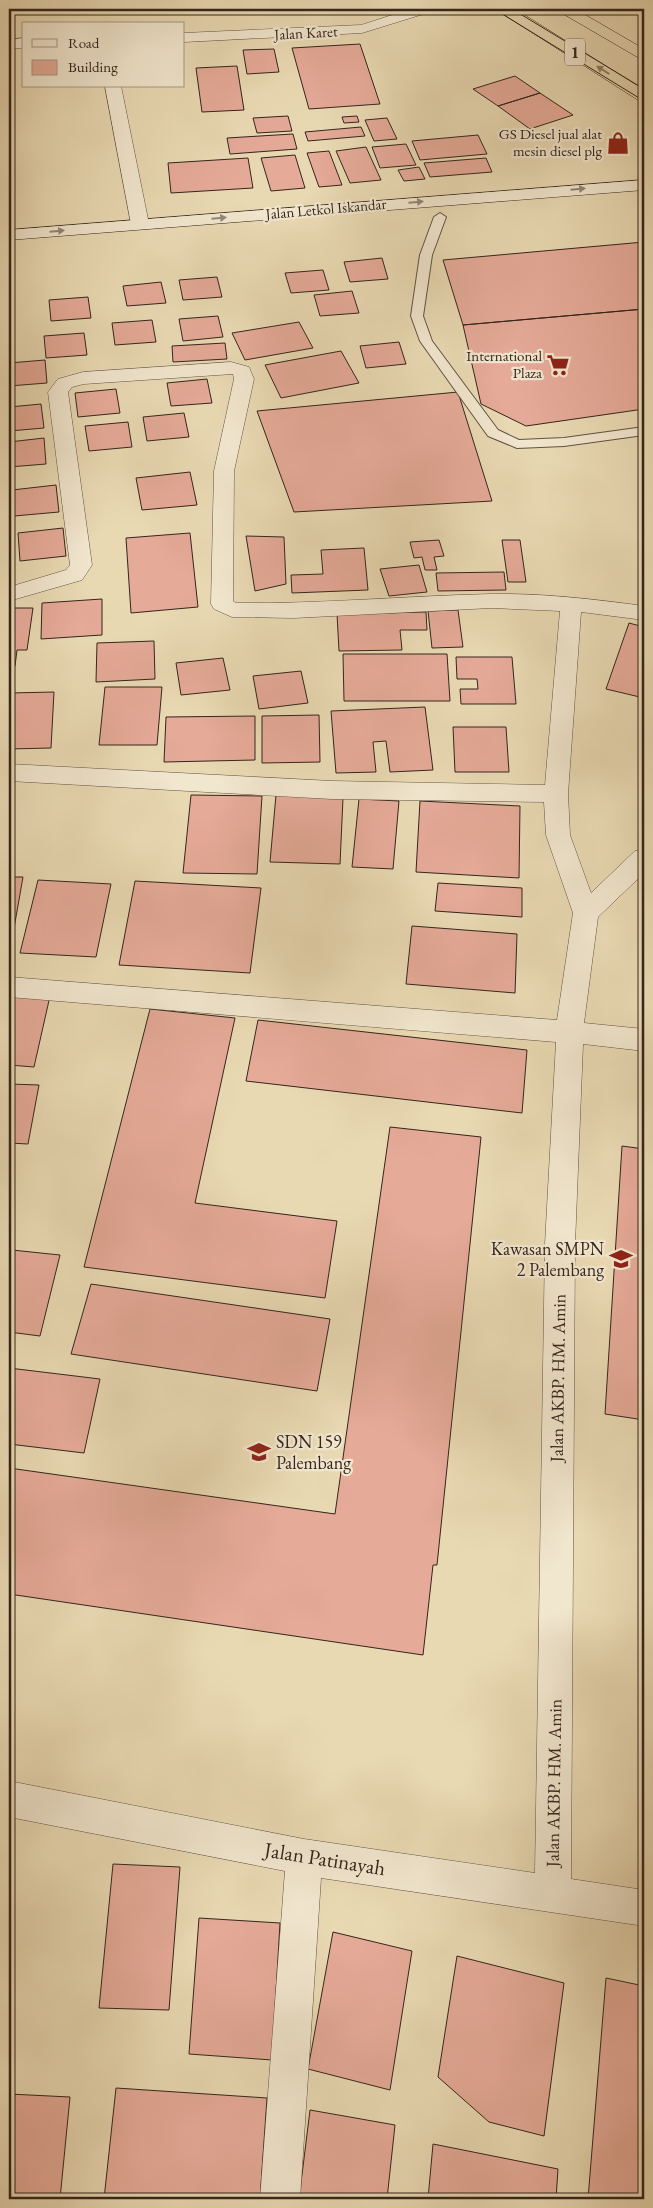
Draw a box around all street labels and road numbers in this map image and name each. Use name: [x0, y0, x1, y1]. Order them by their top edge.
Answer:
street label: Jalan Karet: [272, 21, 338, 44]
road number: 1: [565, 38, 585, 66]
street label: Jalan Letkol Iskandar: [263, 194, 387, 223]
street label: Jalan AKBP. HM. Amin: [544, 1293, 570, 1464]
street label: Jalan AKBP. HM. Amin: [540, 1698, 566, 1869]
street label: Jalan Patinayah: [261, 1835, 388, 1881]

